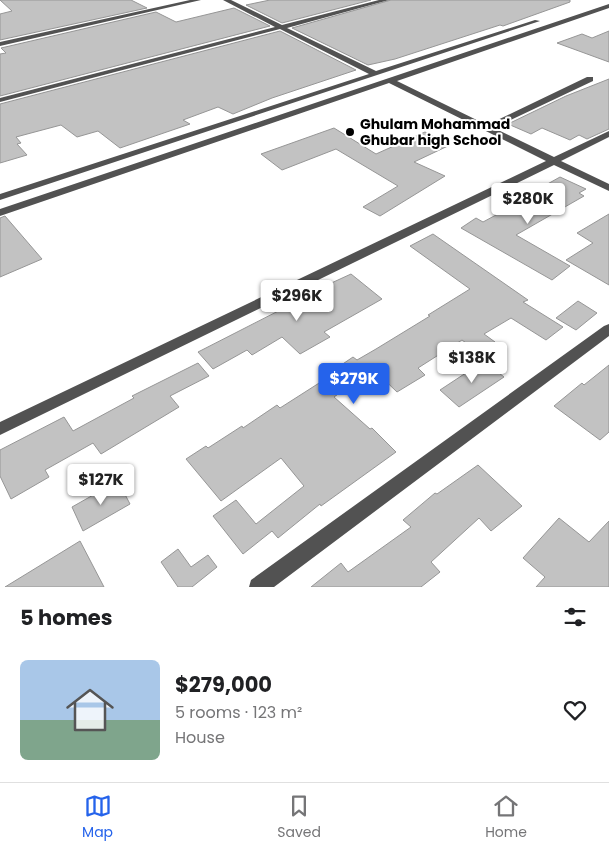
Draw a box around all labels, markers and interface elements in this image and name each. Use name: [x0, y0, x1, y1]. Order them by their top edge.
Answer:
place label: Ghulam Mohammad Ghubar high School: [360, 114, 510, 150]
marker: Ghulam Mohammad Ghubar high School: [344, 126, 356, 138]
pin: $280K: [493, 182, 563, 225]
text: $280K: [502, 187, 554, 210]
pin: $296K: [262, 280, 332, 322]
text: $296K: [272, 284, 322, 307]
pin: $138K: [437, 342, 507, 384]
text: $138K: [448, 346, 496, 369]
pin: $279K: [319, 362, 389, 405]
text: $279K: [329, 367, 379, 390]
pin: $127K: [66, 464, 136, 506]
text: $127K: [78, 468, 124, 491]
text: 5 homes: [20, 603, 113, 632]
icon: filters: [561, 603, 589, 631]
text: $279,000: [175, 670, 272, 699]
icon: home: [60, 680, 120, 740]
icon: heart: [561, 696, 589, 724]
text: 5 rooms · 123 m²: [175, 701, 302, 724]
text: House: [175, 726, 225, 749]
tab: Map: [82, 792, 113, 843]
tab: Saved: [277, 792, 321, 843]
tab: Home: [485, 792, 527, 843]

